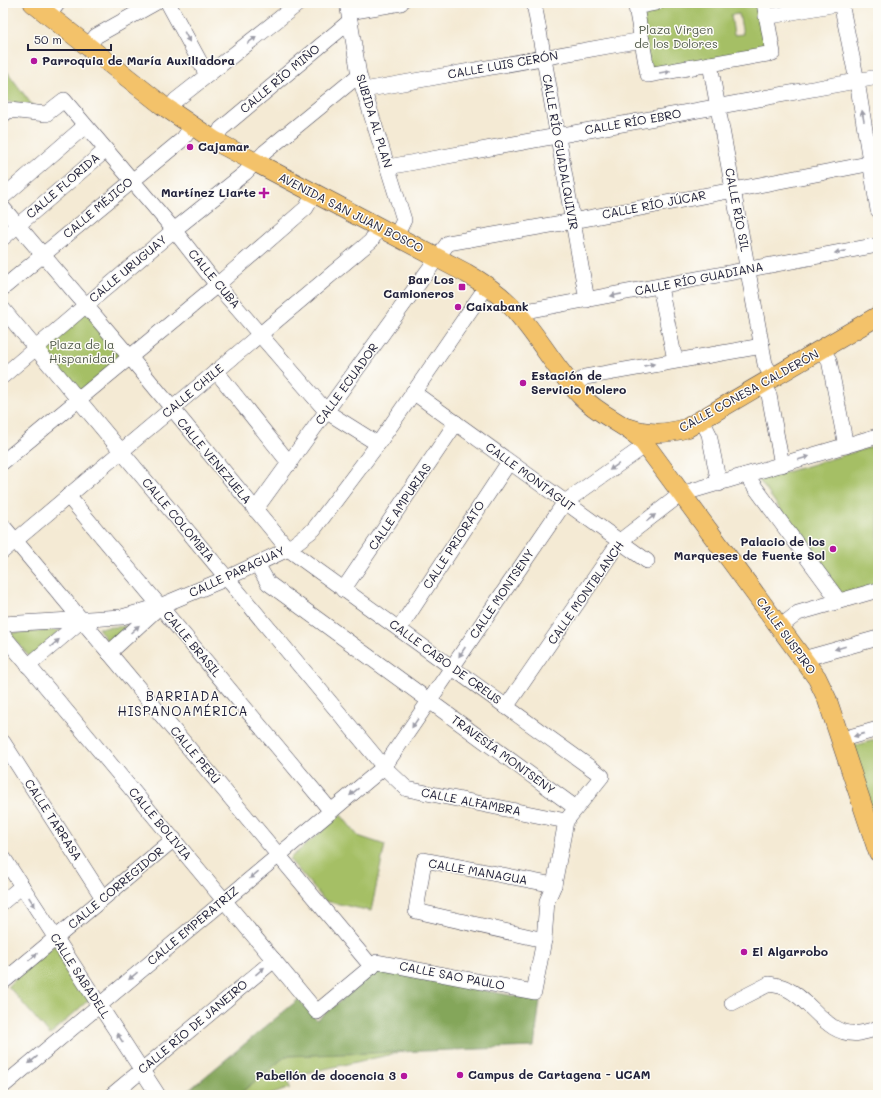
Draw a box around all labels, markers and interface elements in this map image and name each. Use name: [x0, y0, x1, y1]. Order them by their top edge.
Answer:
park label: Plaza Virgen de los Dolores: [634, 21, 718, 51]
scale bar: [28, 26, 111, 52]
text: 50 m: [34, 31, 62, 47]
one-way arrow: [184, 31, 190, 43]
one-way arrow: [246, 36, 257, 45]
street label: CALLE RÍO MIÑO: [236, 40, 323, 116]
street label: CALLE LUIS CERÓN: [446, 46, 559, 82]
place label: Parroquia de María Auxiliadora: [42, 52, 235, 68]
marker: Parroquia de María Auxiliadora: [29, 56, 39, 66]
one-way arrow: [659, 69, 671, 75]
street label: SUBIDA AL PLAN: [353, 72, 397, 169]
street label: CALLE RÍO GUADALQUIVIR: [539, 73, 583, 231]
street label: CALLE RÍO EBRO: [583, 105, 682, 137]
one-way arrow: [860, 110, 866, 122]
place label: Cajamar: [198, 138, 249, 154]
marker: Cajamar: [185, 142, 195, 152]
street label: CALLE FLORIDA: [22, 149, 102, 222]
street label: CALLE RÍO SIL: [722, 167, 754, 254]
street label: AVENIDA SAN JUAN BOSCO: [276, 168, 427, 256]
street label: CALLE MÉJICO: [59, 173, 136, 241]
place label: Martínez Liarte: [161, 184, 256, 200]
street label: CALLE RÍO JÚCAR: [600, 186, 707, 222]
marker: Martínez Liarte: [259, 188, 269, 198]
street label: CALLE URUGUAY: [85, 231, 170, 306]
street label: CALLE CUBA: [185, 245, 244, 311]
one-way arrow: [834, 250, 846, 256]
street label: CALLE RÍO GUADIANA: [633, 258, 764, 298]
place label: Bar Los Camioneros: [383, 271, 454, 301]
marker: Bar Los Camioneros: [457, 282, 467, 292]
one-way arrow: [610, 292, 622, 298]
place label: Caixabank: [466, 298, 528, 314]
marker: Caixabank: [453, 302, 463, 312]
park label: Plaza de la Hispanidad: [49, 336, 115, 366]
street label: CALLE ECUADOR: [311, 339, 381, 428]
street label: CALLE CONESA CALDERÓN: [676, 345, 821, 435]
street label: CALLE CHILE: [158, 360, 227, 421]
one-way arrow: [643, 361, 655, 367]
place label: Estación de Servicio Molero: [531, 367, 626, 397]
marker: Estación de Servicio Molero: [518, 378, 528, 388]
street label: CALLE VENEZUELA: [174, 414, 256, 507]
street label: CALLE MONTAGUT: [483, 438, 579, 514]
one-way arrow: [798, 455, 810, 461]
street label: CALLE AMPURIAS: [364, 460, 434, 553]
one-way arrow: [608, 463, 619, 471]
street label: CALLE COLOMBIA: [139, 474, 219, 565]
street label: CALLE PRIORATO: [419, 497, 488, 592]
one-way arrow: [645, 513, 656, 522]
place label: Palacio de los Marqueses de Fuente Sol: [674, 533, 825, 563]
street label: CALLE MONTBLANCH: [543, 538, 627, 647]
street label: CALLE PARAGUAY: [186, 542, 287, 600]
marker: Palacio de los Marqueses de Fuente Sol: [828, 544, 838, 554]
street label: CALLE MONTSENY: [465, 545, 537, 642]
street label: CALLE SUSPIRO: [753, 594, 820, 677]
street label: CALLE BRASIL: [160, 607, 226, 680]
street label: CALLE CABO DE CREUS: [386, 615, 505, 707]
one-way arrow: [129, 625, 140, 634]
one-way arrow: [50, 638, 60, 647]
one-way arrow: [834, 646, 847, 652]
one-way arrow: [458, 647, 466, 658]
district label: BARRIADA HISPANOAMÉRICA: [117, 687, 249, 719]
street label: TRAVESÍA MONTSENY: [448, 711, 559, 797]
one-way arrow: [411, 717, 419, 728]
street label: CALLE PERÚ: [167, 722, 224, 786]
one-way arrow: [853, 732, 865, 738]
street label: CALLE TARRASA: [22, 776, 86, 863]
street label: CALLE ALFAMBRA: [420, 783, 523, 819]
street label: CALLE BOLIVIA: [126, 784, 196, 863]
one-way arrow: [349, 788, 360, 797]
street label: CALLE CORREGIDOR: [64, 842, 167, 932]
street label: CALLE MANAGUA: [427, 854, 529, 888]
one-way arrow: [249, 871, 260, 880]
street label: CALLE EMPERATRIZ: [143, 882, 241, 968]
one-way arrow: [28, 896, 35, 908]
street label: CALLE SABADELL: [47, 930, 115, 1022]
place label: El Algarrobo: [752, 943, 828, 959]
marker: El Algarrobo: [739, 947, 749, 957]
one-way arrow: [28, 952, 38, 961]
street label: CALLE SAO PAULO: [398, 957, 506, 993]
one-way arrow: [255, 967, 265, 976]
one-way arrow: [127, 972, 138, 981]
street label: CALLE RÍO DE JANEIRO: [134, 976, 251, 1077]
one-way arrow: [116, 1033, 124, 1043]
one-way arrow: [28, 1055, 39, 1064]
place label: Campus de Cartagena - UCAM: [468, 1066, 651, 1082]
place label: Pabellón de docencia 3: [255, 1067, 396, 1083]
marker: Campus de Cartagena - UCAM: [455, 1070, 465, 1080]
marker: Pabellón de docencia 3: [399, 1071, 409, 1081]

